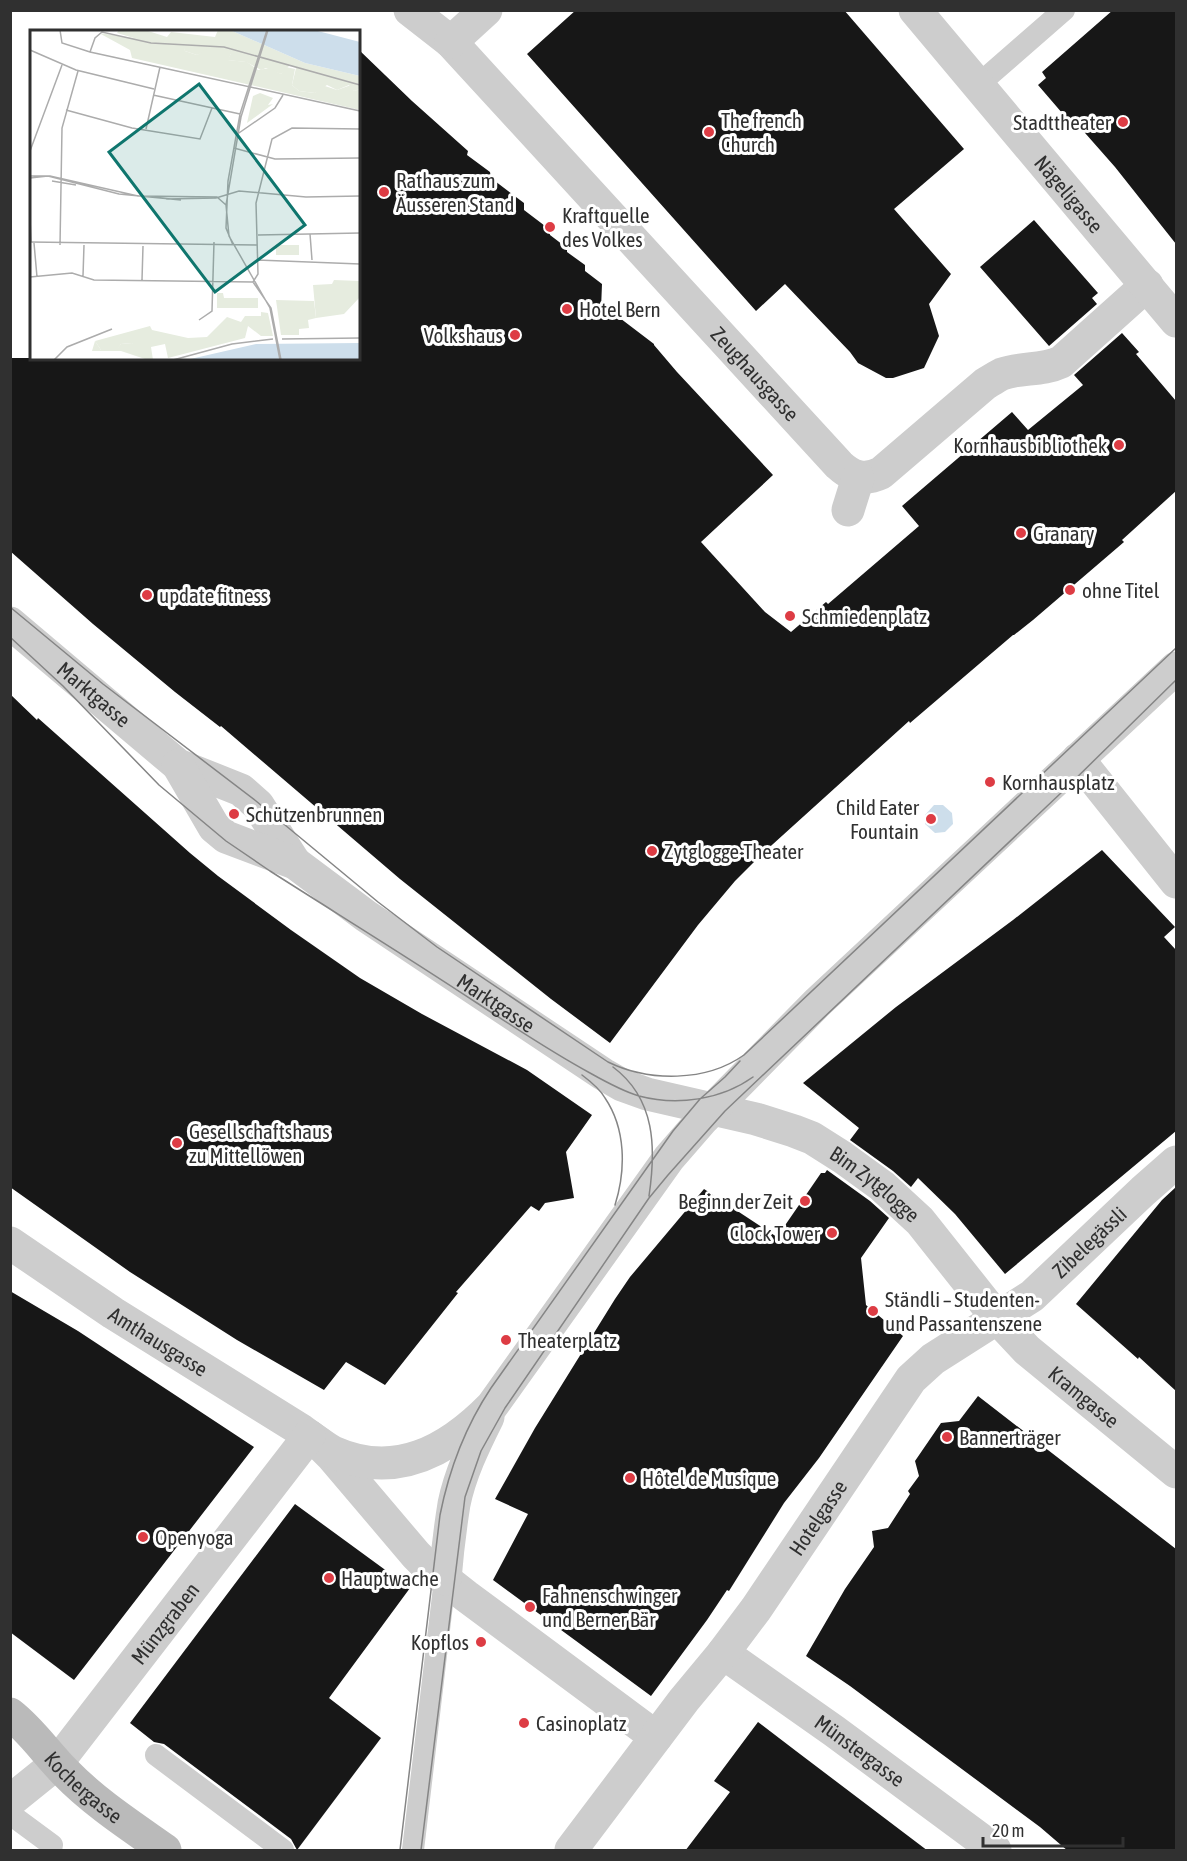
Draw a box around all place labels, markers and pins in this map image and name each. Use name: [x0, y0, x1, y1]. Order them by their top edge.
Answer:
place label: The french Church: [721, 108, 802, 156]
place label: Stadttheater: [1013, 110, 1112, 134]
marker: Stadttheater: [1116, 115, 1130, 129]
marker: The french Church: [702, 125, 716, 139]
place label: Rathaus zum Äusseren Stand: [396, 168, 514, 216]
marker: Rathaus zum Äusseren Stand: [377, 185, 391, 199]
place label: Kraftquelle des Volkes: [562, 203, 650, 251]
marker: Kraftquelle des Volkes: [543, 220, 557, 234]
place label: Hotel Bern: [579, 297, 661, 321]
marker: Hotel Bern: [560, 302, 574, 316]
place label: Volkshaus: [424, 323, 503, 347]
marker: Volkshaus: [508, 328, 522, 342]
place label: Kornhausbibliothek: [953, 433, 1107, 457]
marker: Kornhausbibliothek: [1112, 438, 1126, 452]
place label: Granary: [1033, 521, 1095, 545]
marker: Granary: [1014, 526, 1028, 540]
place label: ohne Titel: [1082, 578, 1160, 602]
place label: update fitness: [159, 583, 268, 607]
marker: ohne Titel: [1063, 583, 1077, 597]
marker: update fitness: [140, 588, 154, 602]
place label: Schmiedenplatz: [802, 604, 927, 628]
marker: Schmiedenplatz: [783, 609, 797, 623]
place label: Kornhausplatz: [1002, 770, 1115, 794]
marker: Kornhausplatz: [983, 775, 997, 789]
place label: Child Eater Fountain: [836, 795, 920, 843]
place label: Schützenbrunnen: [246, 802, 382, 826]
marker: Schützenbrunnen: [227, 807, 241, 821]
marker: Child Eater Fountain: [924, 812, 938, 826]
place label: Zytglogge-Theater: [664, 839, 804, 863]
marker: Zytglogge-Theater: [645, 844, 659, 858]
place label: Gesellschaftshaus zu Mittellöwen: [189, 1119, 330, 1167]
marker: Gesellschaftshaus zu Mittellöwen: [170, 1136, 184, 1150]
place label: Beginn der Zeit: [678, 1189, 793, 1213]
marker: Beginn der Zeit: [798, 1194, 812, 1208]
place label: Clock Tower: [730, 1221, 821, 1245]
marker: Clock Tower: [825, 1226, 839, 1240]
place label: Ständli – Studenten- und Passantenszene: [885, 1287, 1042, 1335]
marker: Ständli – Studenten- und Passantenszene: [866, 1304, 880, 1318]
place label: Theaterplatz: [518, 1328, 617, 1352]
marker: Theaterplatz: [499, 1333, 513, 1347]
place label: Bannerträger: [959, 1425, 1061, 1449]
marker: Bannerträger: [940, 1430, 954, 1444]
place label: Hôtel de Musique: [642, 1466, 776, 1490]
marker: Hôtel de Musique: [623, 1471, 637, 1485]
place label: Openyoga: [155, 1525, 234, 1549]
marker: Openyoga: [136, 1530, 150, 1544]
place label: Hauptwache: [341, 1566, 439, 1590]
marker: Hauptwache: [322, 1571, 336, 1585]
place label: Fahnenschwinger und Berner Bär: [542, 1583, 678, 1631]
marker: Fahnenschwinger und Berner Bär: [523, 1600, 537, 1614]
place label: Kopflos: [411, 1630, 469, 1654]
marker: Kopflos: [474, 1635, 488, 1649]
place label: Casinoplatz: [536, 1711, 627, 1735]
marker: Casinoplatz: [517, 1716, 531, 1730]

